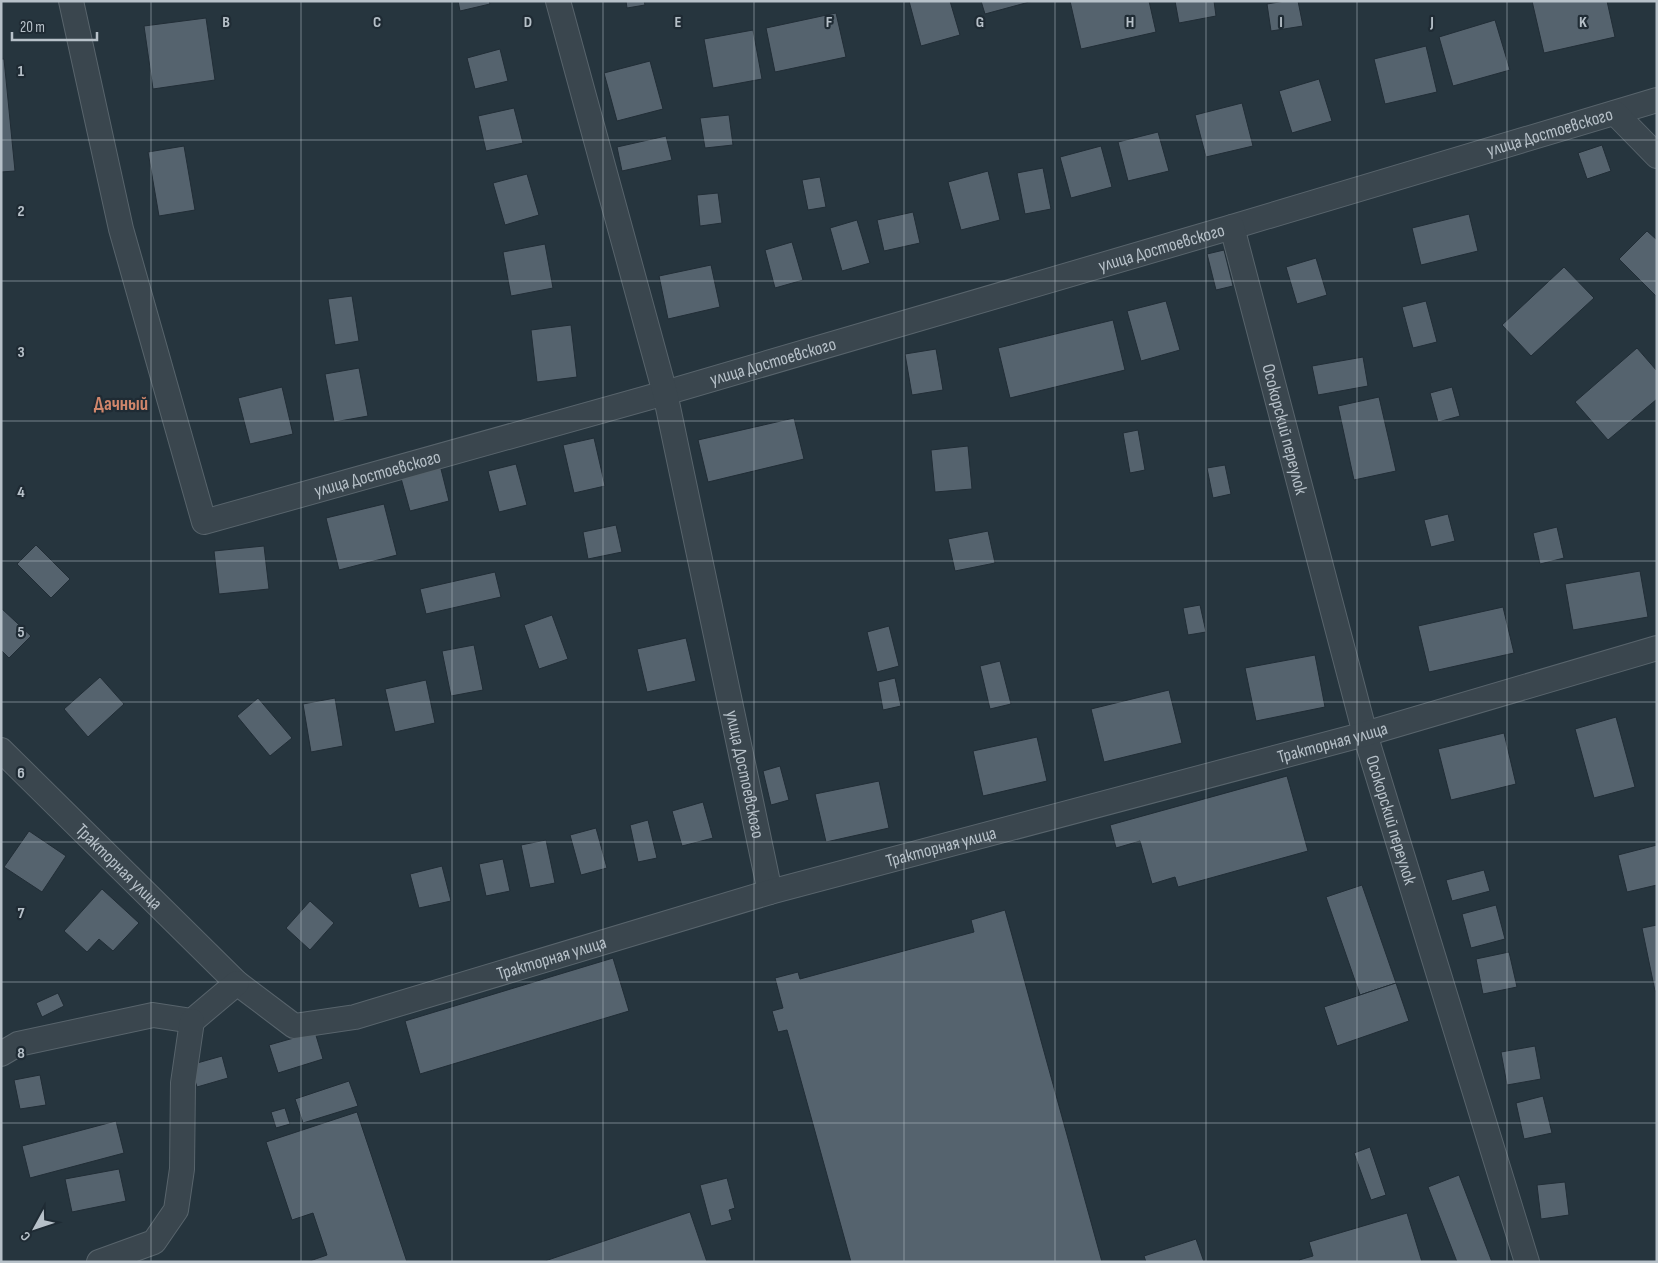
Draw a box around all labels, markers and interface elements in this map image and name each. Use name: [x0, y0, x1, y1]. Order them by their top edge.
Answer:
scale bar: [12, 10, 98, 42]
text: B: [222, 13, 230, 32]
text: C: [373, 13, 381, 32]
text: D: [524, 13, 532, 32]
text: E: [675, 13, 682, 32]
text: F: [826, 13, 833, 32]
text: G: [976, 13, 984, 32]
text: H: [1126, 13, 1134, 32]
text: I: [1279, 13, 1283, 32]
text: J: [1429, 13, 1434, 32]
text: K: [1579, 13, 1587, 32]
text: 20 m: [20, 18, 45, 37]
text: 1: [18, 62, 25, 81]
street label: улица Достоевского: [1484, 104, 1615, 161]
text: 2: [17, 202, 25, 221]
street label: улица Достоевского: [1096, 220, 1227, 277]
street label: улица Достоевского: [707, 334, 839, 390]
text: 3: [17, 343, 25, 362]
street label: Осокорский переулок: [1257, 362, 1312, 497]
district label: Дачный: [94, 393, 148, 416]
street label: улица Достоевского: [312, 446, 443, 502]
text: 4: [17, 483, 25, 502]
text: 5: [17, 623, 25, 642]
street label: улица Достоевского: [721, 708, 768, 840]
street label: Тракторная улица: [1275, 718, 1390, 768]
street label: Осокорский переулок: [1361, 753, 1421, 887]
text: 6: [17, 764, 25, 783]
street label: Тракторная улица: [71, 820, 166, 914]
street label: Тракторная улица: [884, 822, 999, 872]
text: 7: [18, 904, 25, 923]
street label: Тракторная улица: [494, 932, 609, 985]
text: 8: [17, 1044, 25, 1063]
north arrow: [10, 1203, 60, 1253]
text: С: [17, 1228, 34, 1244]

